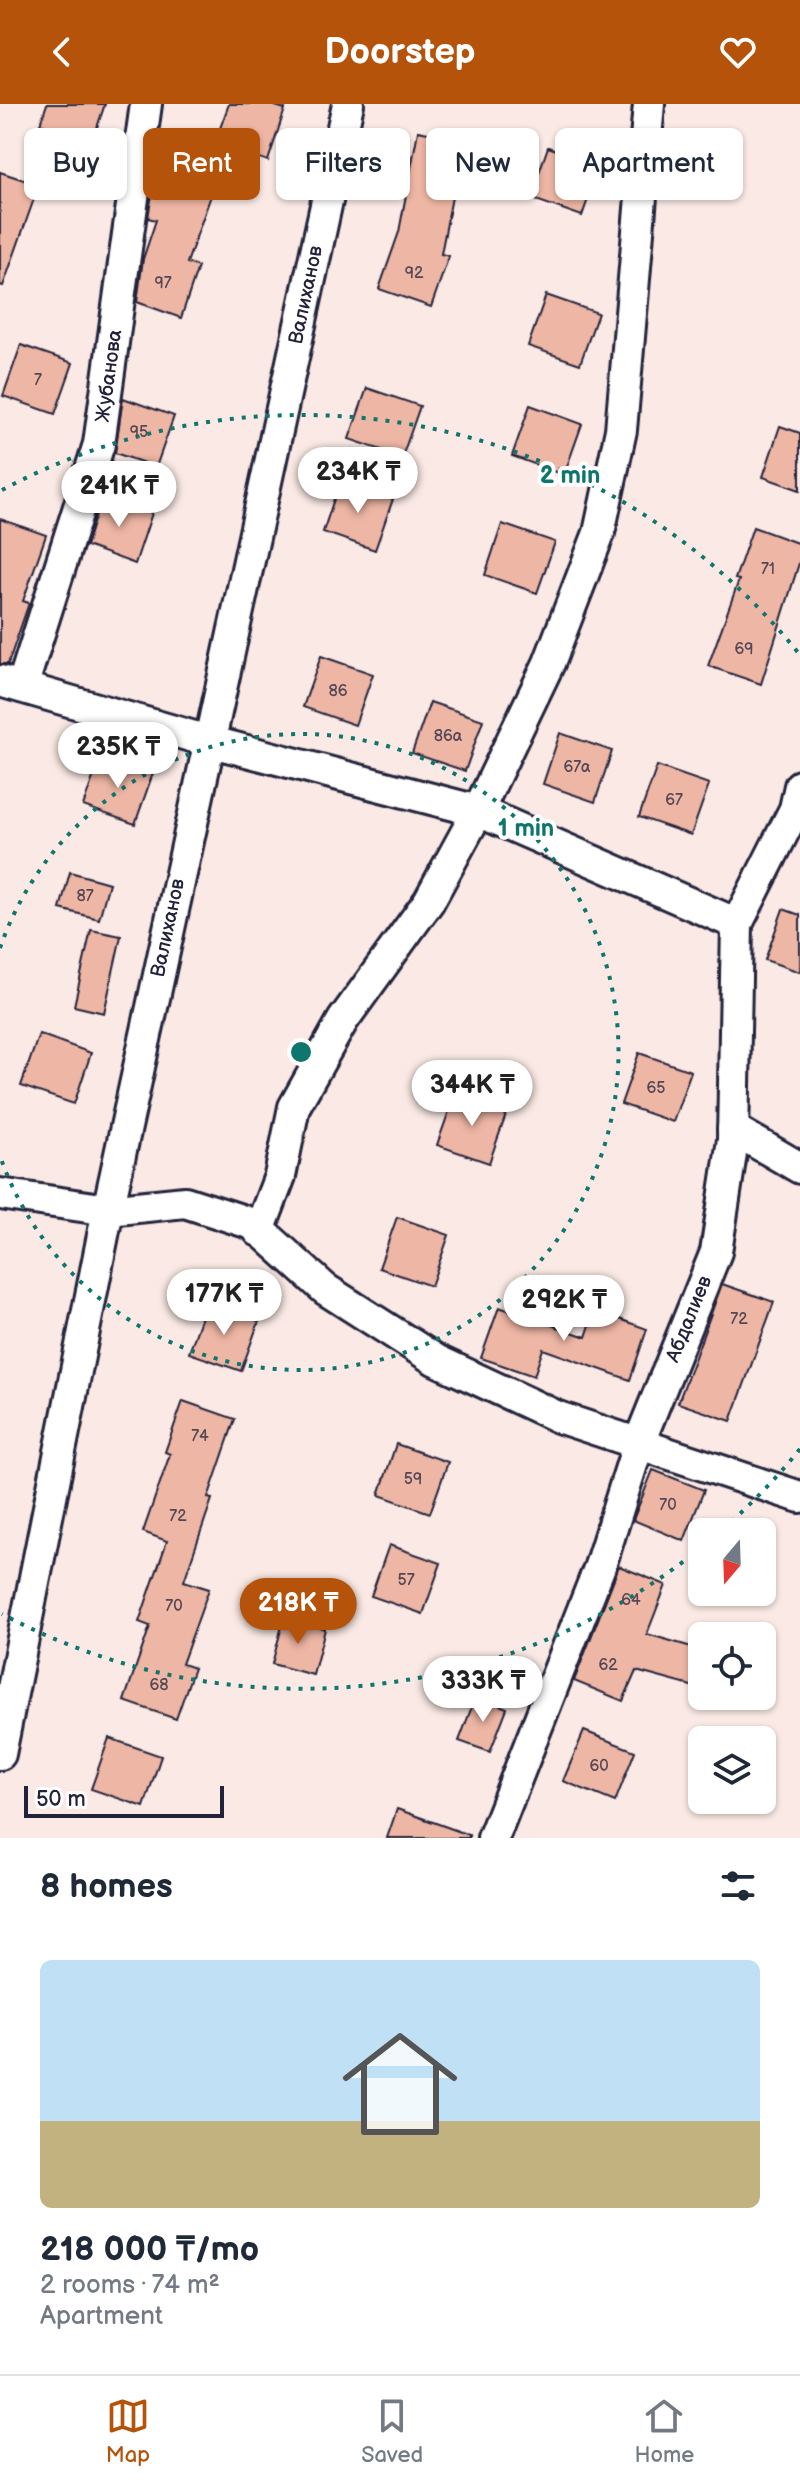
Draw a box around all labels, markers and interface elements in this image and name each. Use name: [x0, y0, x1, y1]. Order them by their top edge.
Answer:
icon: back: [40, 30, 84, 74]
icon: heart: [716, 30, 760, 74]
text: Doorstep: [324, 31, 476, 74]
chip: Buy: [24, 128, 127, 200]
chip: Rent: [143, 128, 260, 200]
chip: Filters: [276, 128, 410, 200]
chip: New: [426, 128, 539, 200]
chip: Apartment: [555, 128, 743, 200]
street label: Валиханов: [284, 243, 328, 346]
house number: 92: [405, 264, 424, 283]
house number: 97: [154, 274, 172, 293]
street label: Жубанова: [91, 328, 127, 424]
house number: 7: [34, 371, 42, 390]
house number: 95: [130, 423, 148, 442]
pin: 234K ₸: [293, 447, 423, 515]
text: 234K ₸: [316, 457, 400, 488]
pin: 241K ₸: [54, 461, 184, 529]
text: 2 min: [540, 461, 600, 490]
text: 241K ₸: [79, 471, 159, 502]
house number: 71: [761, 560, 775, 579]
house number: 69: [734, 640, 754, 659]
house number: 86: [328, 682, 348, 701]
pin: 235K ₸: [53, 722, 183, 790]
house number: 86а: [434, 727, 463, 746]
text: 235K ₸: [76, 732, 160, 763]
house number: 67а: [563, 758, 591, 777]
house number: 67: [665, 791, 683, 810]
text: 1 min: [498, 814, 554, 843]
street label: Валиханов: [146, 876, 190, 979]
house number: 87: [76, 887, 94, 906]
centre of rings: [287, 1038, 315, 1066]
pin: 344K ₸: [407, 1060, 537, 1128]
text: 344K ₸: [430, 1070, 514, 1101]
house number: 65: [647, 1079, 665, 1098]
pin: 177K ₸: [159, 1269, 289, 1337]
street label: Абдалиев: [660, 1272, 717, 1367]
pin: 292K ₸: [499, 1275, 629, 1343]
text: 177K ₸: [185, 1279, 263, 1310]
text: 292K ₸: [521, 1285, 607, 1316]
house number: 72: [730, 1310, 748, 1329]
house number: 74: [191, 1427, 209, 1446]
house number: 59: [404, 1470, 422, 1489]
house number: 70: [659, 1496, 677, 1515]
house number: 72: [169, 1507, 187, 1526]
north arrow: [688, 1518, 776, 1606]
map controls: [688, 1518, 776, 1814]
house number: 57: [397, 1571, 415, 1590]
pin: 218K ₸: [233, 1578, 363, 1646]
text: 218K ₸: [258, 1588, 338, 1619]
house number: 64: [621, 1591, 641, 1610]
house number: 70: [165, 1597, 183, 1616]
button: locate: [688, 1622, 776, 1710]
pin: 333K ₸: [418, 1656, 548, 1724]
house number: 62: [598, 1656, 618, 1675]
text: 333K ₸: [441, 1666, 525, 1697]
house number: 68: [149, 1676, 169, 1695]
button: layers: [688, 1726, 776, 1814]
house number: 60: [589, 1757, 609, 1776]
scale bar: [24, 1782, 224, 1818]
text: 50 m: [36, 1786, 86, 1813]
icon: filters: [716, 1864, 760, 1908]
text: 8 homes: [40, 1866, 173, 1907]
icon: home: [328, 2012, 472, 2156]
text: 218 000 ₸/mo: [40, 2229, 259, 2270]
text: 2 rooms · 74 m²: [40, 2270, 220, 2301]
text: Apartment: [40, 2301, 163, 2332]
tab: Map: [106, 2394, 150, 2469]
tab: Saved: [361, 2394, 423, 2469]
tab: Home: [634, 2394, 694, 2469]

